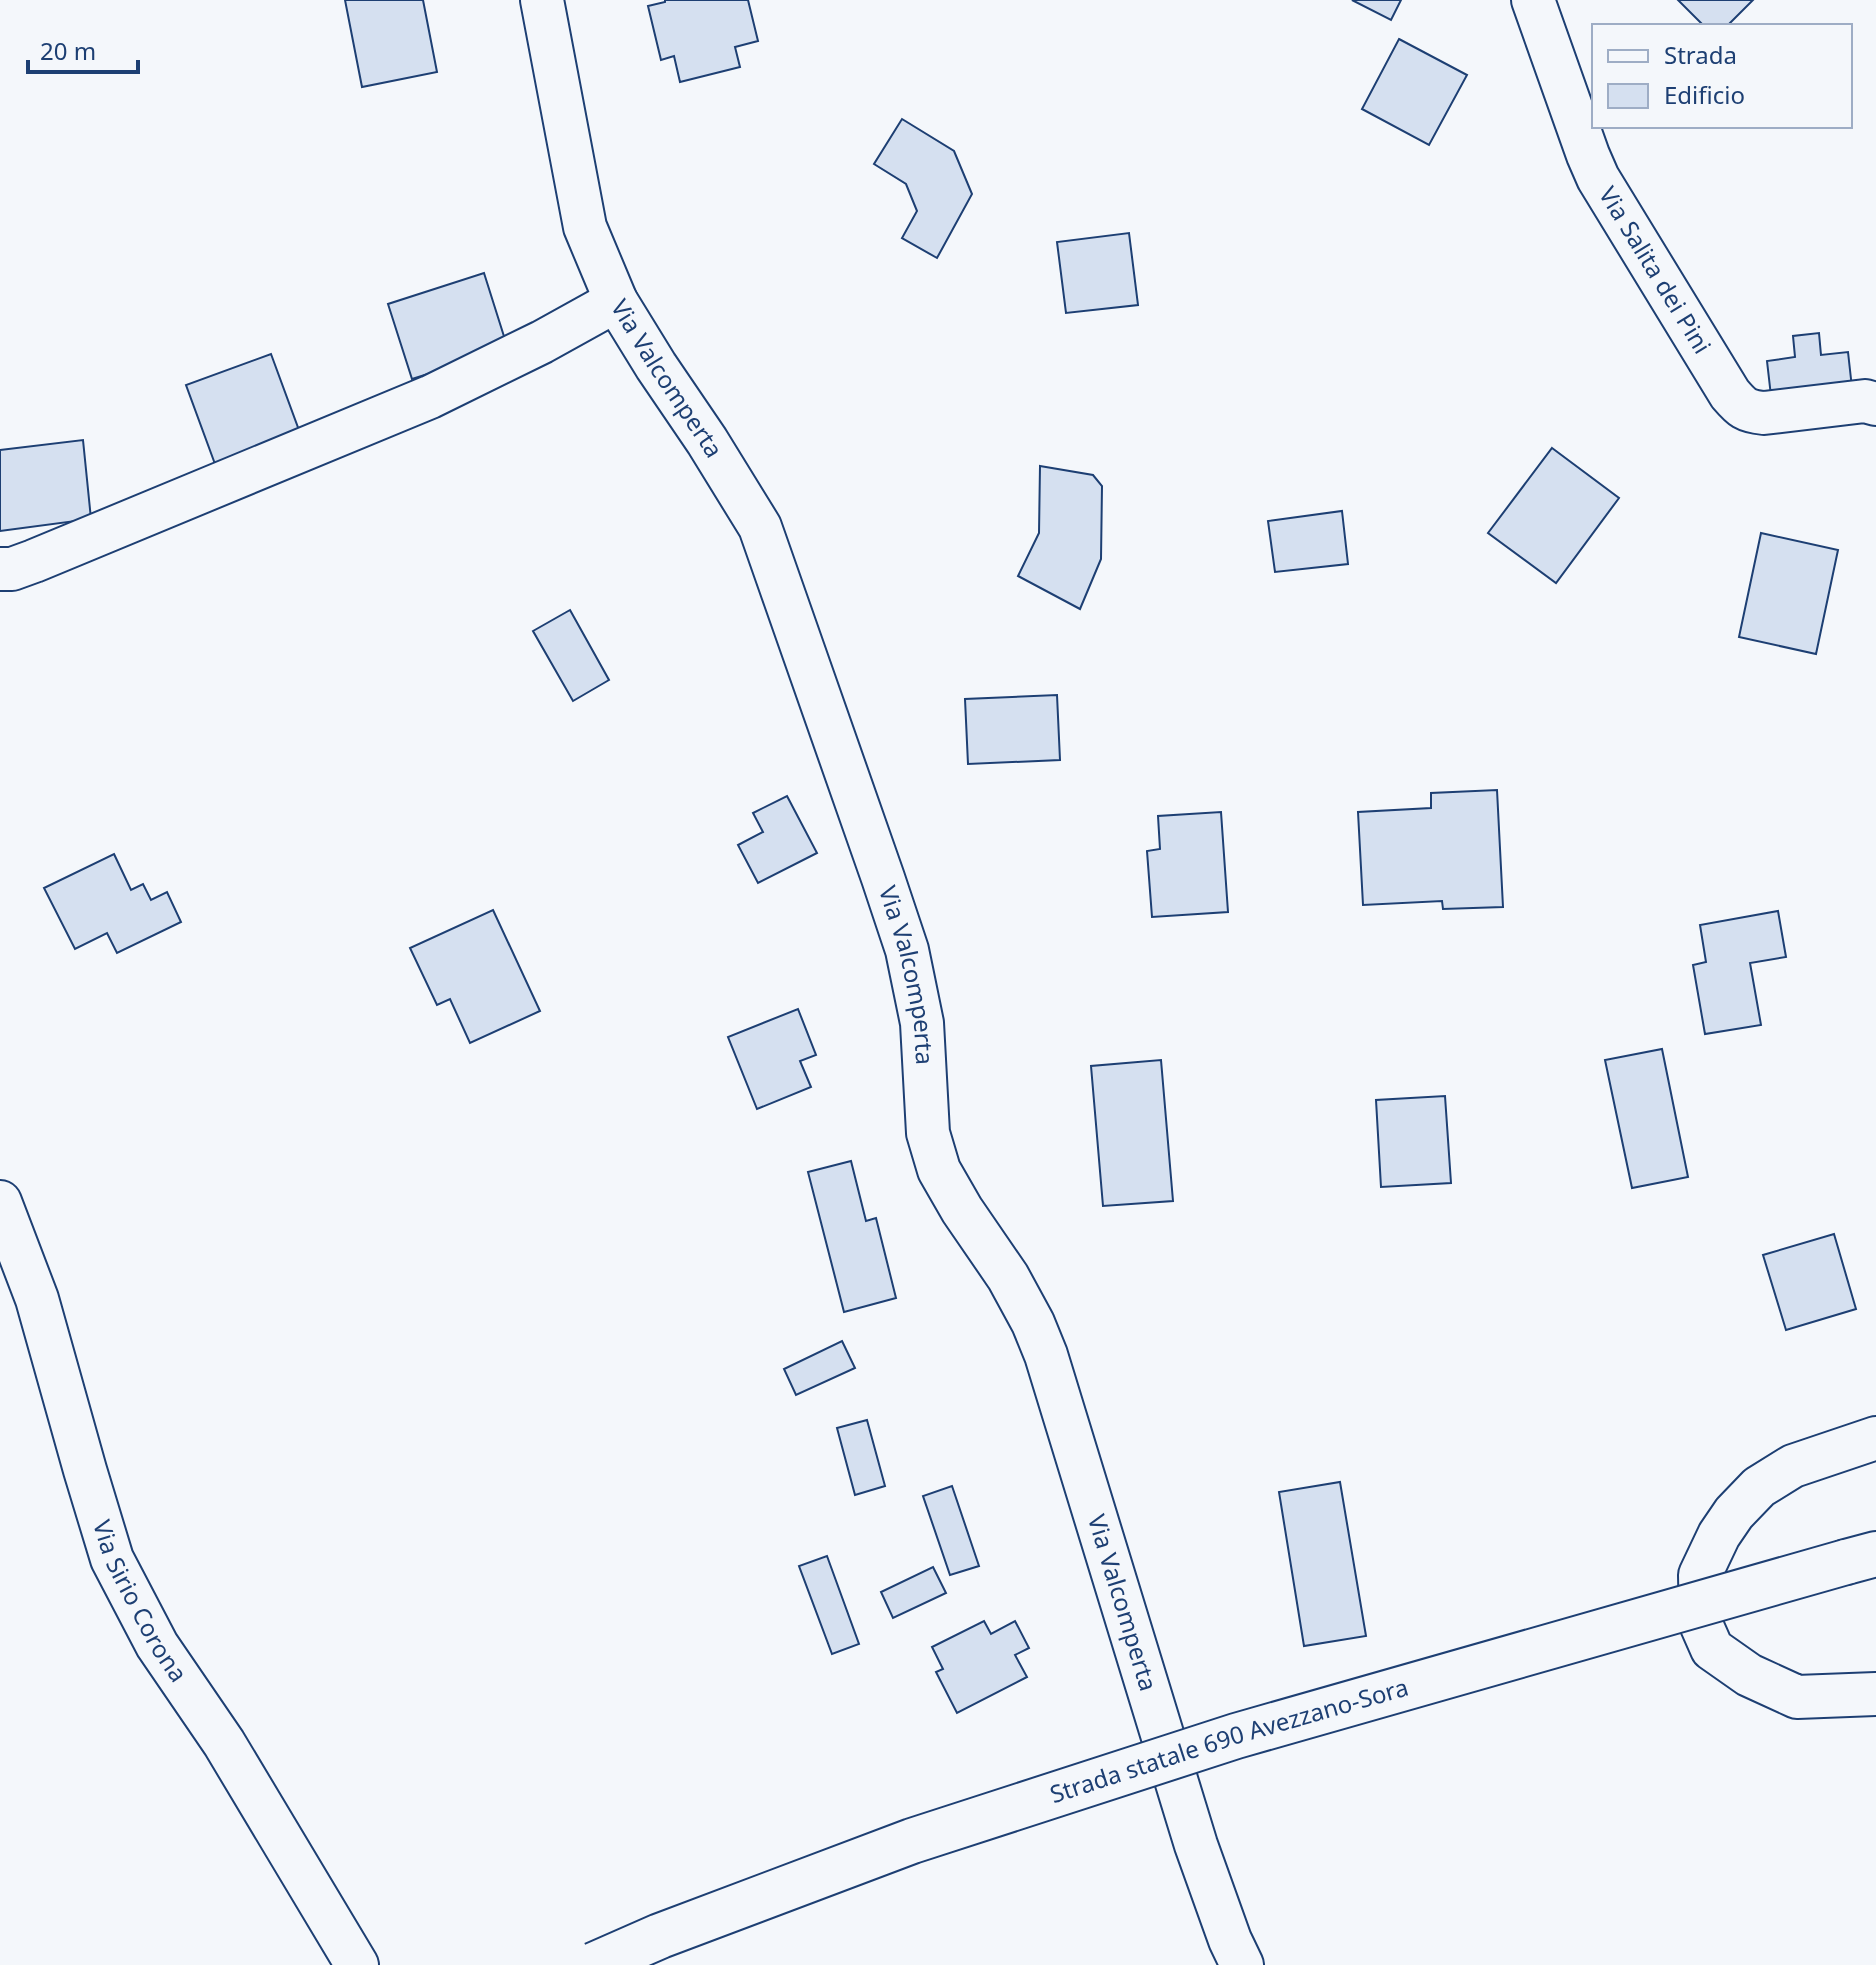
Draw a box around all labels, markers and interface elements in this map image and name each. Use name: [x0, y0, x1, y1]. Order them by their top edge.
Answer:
scale bar: [28, 24, 138, 74]
legend: [1592, 24, 1852, 128]
text: 20 m: [40, 34, 96, 67]
text: Strada: [1664, 38, 1737, 71]
text: Edificio: [1664, 78, 1745, 111]
street label: Via Salita dei Pini: [1592, 180, 1720, 360]
street label: Via Valcomperta: [604, 293, 731, 463]
street label: Via Valcomperta: [872, 881, 942, 1066]
street label: Via Valcomperta: [1081, 1510, 1166, 1695]
street label: Via Sirio Corona: [86, 1516, 195, 1688]
street label: Strada statale 690 Avezzano-Sora: [1045, 1670, 1412, 1810]

